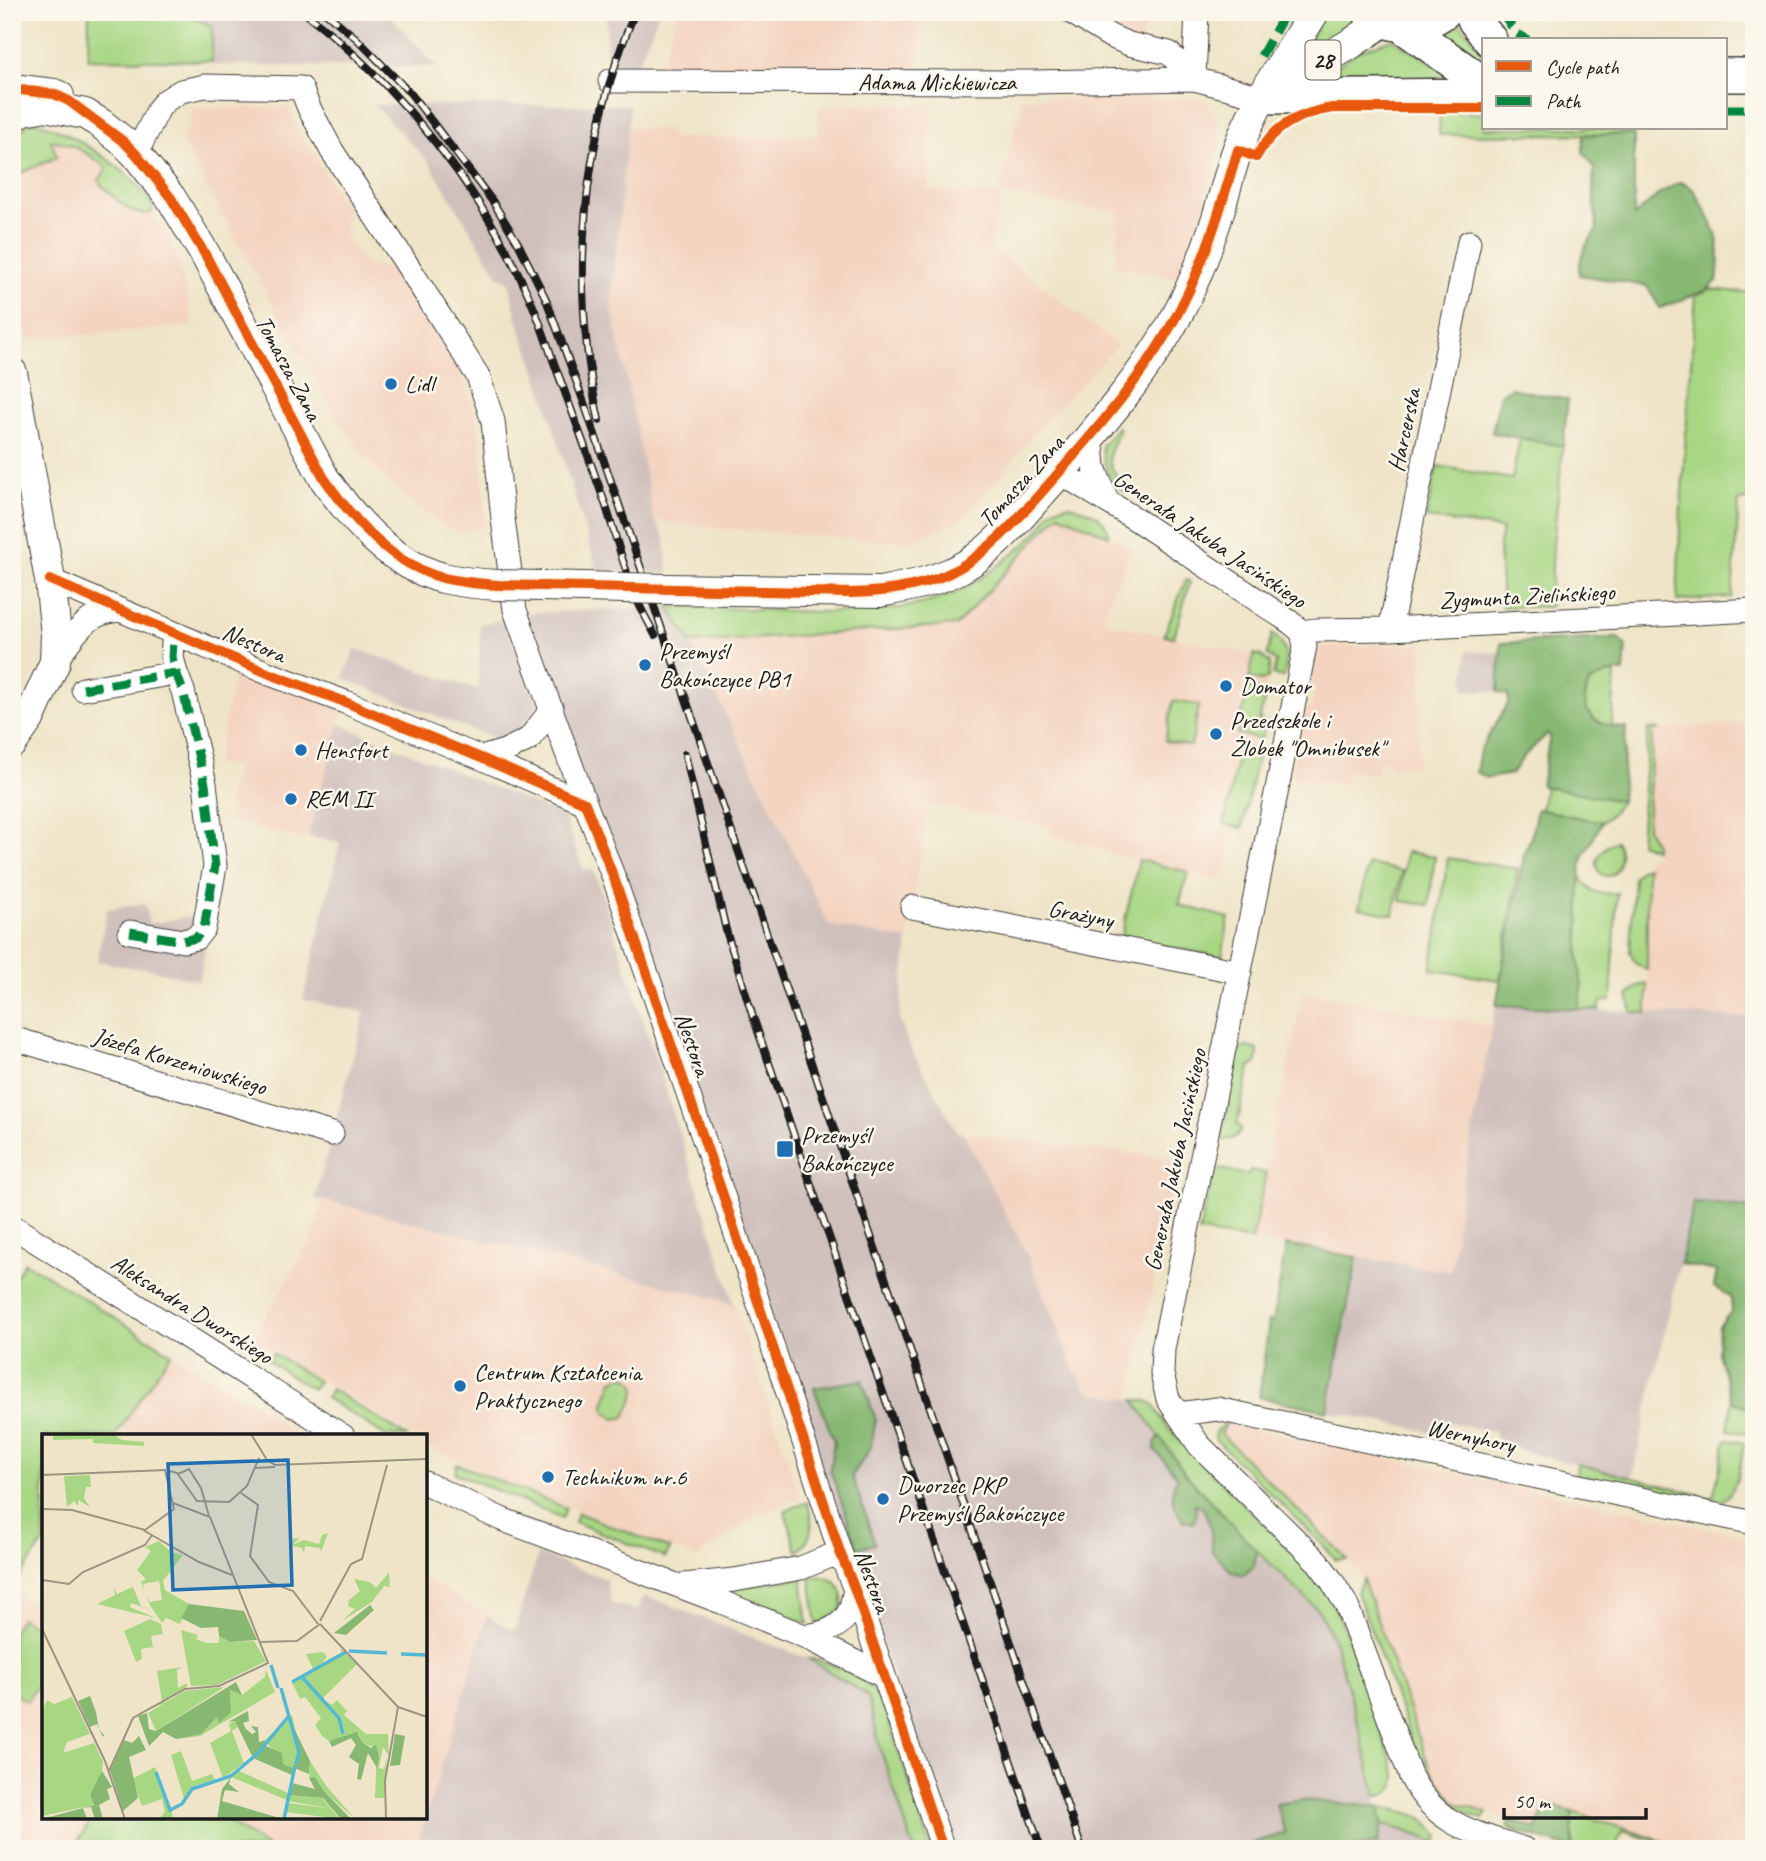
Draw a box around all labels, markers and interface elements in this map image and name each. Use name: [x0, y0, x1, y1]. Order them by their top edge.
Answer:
legend: [1482, 38, 1728, 130]
road number: 28: [1306, 40, 1340, 80]
text: Cycle path: [1546, 54, 1619, 80]
street label: Adama Mickiewicza: [858, 67, 1018, 97]
text: Path: [1546, 88, 1582, 114]
street label: Tomasza Zana: [249, 310, 330, 427]
place label: Lidl: [405, 369, 437, 399]
marker: Lidl: [383, 376, 399, 392]
street label: Harcerska: [1381, 384, 1428, 474]
street label: Tomasza Zana: [971, 427, 1071, 534]
street label: Generała Jakuba Jasińskiego: [1108, 463, 1313, 616]
street label: Zygmunta Zielińskiego: [1439, 576, 1617, 616]
street label: Nestora: [218, 616, 292, 670]
place label: Przemyśl Bakończyce PB1: [659, 636, 792, 694]
marker: Przemyśl Bakończyce PB1: [637, 657, 653, 673]
place label: Domator: [1240, 671, 1313, 701]
marker: Domator: [1218, 678, 1234, 694]
place label: Przedszkole i Żlobek "Omnibusek": [1230, 705, 1390, 763]
marker: Przedszkole i Żlobek "Omnibusek": [1208, 726, 1224, 742]
place label: Hensfort: [315, 735, 389, 765]
marker: Hensfort: [293, 742, 309, 758]
place label: REM II: [305, 784, 377, 814]
marker: REM II: [283, 791, 299, 807]
street label: Grażyny: [1046, 893, 1118, 935]
street label: Nestora: [668, 1008, 719, 1082]
street label: Józefa Korzeniowskiego: [89, 1020, 272, 1102]
street label: Generała Jakuba Jasińskiego: [1137, 1045, 1214, 1274]
place label: Przemyśl Bakończyce: [801, 1120, 895, 1178]
marker: Przemyśl Bakończyce: [775, 1139, 795, 1159]
street label: Aleksandra Dworskiego: [106, 1247, 280, 1372]
place label: Centrum Kształcenia Praktycznego: [474, 1357, 643, 1415]
marker: Centrum Kształcenia Praktycznego: [452, 1378, 468, 1394]
street label: Wernyhory: [1424, 1412, 1520, 1460]
inset map: [42, 1434, 427, 1819]
place label: Technikum nr.6: [562, 1462, 688, 1492]
marker: Technikum nr.6: [540, 1469, 556, 1485]
place label: Dworzec PKP Przemyśl Bakończyce: [897, 1470, 1066, 1528]
marker: Dworzec PKP Przemyśl Bakończyce: [875, 1491, 891, 1507]
street label: Nestora: [848, 1545, 899, 1619]
scale bar: [1504, 1777, 1645, 1821]
text: 50 m: [1514, 1788, 1552, 1814]

